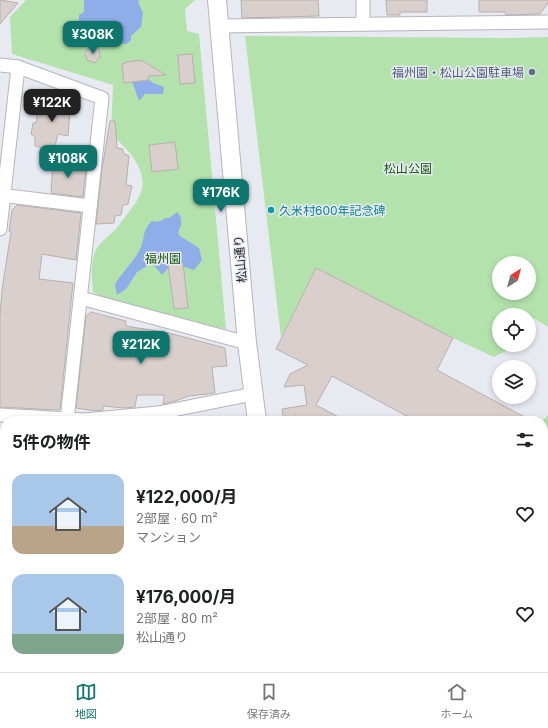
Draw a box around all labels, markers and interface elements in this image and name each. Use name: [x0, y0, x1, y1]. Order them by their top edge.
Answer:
pin: ¥308K: [65, 21, 121, 55]
text: ¥308K: [72, 26, 114, 42]
place label: 福州園・松山公園駐車場: [392, 65, 524, 80]
marker: 福州園・松山公園駐車場: [527, 67, 537, 77]
pin: ¥122K: [24, 89, 80, 123]
text: ¥122K: [33, 94, 71, 110]
pin: ¥108K: [40, 145, 96, 179]
text: ¥108K: [48, 150, 88, 166]
park label: 松山公園: [384, 161, 432, 176]
pin: ¥176K: [193, 179, 249, 213]
text: ¥176K: [202, 184, 240, 200]
place label: 久米村600年記念碑: [279, 203, 386, 218]
marker: 久米村600年記念碑: [266, 205, 276, 215]
street label: 松山通り: [230, 234, 250, 284]
park label: 福州園: [145, 251, 181, 266]
north arrow: [492, 256, 536, 300]
map controls: [492, 256, 536, 404]
button: locate: [492, 308, 536, 352]
pin: ¥212K: [113, 331, 169, 365]
text: ¥212K: [122, 336, 160, 352]
button: layers: [492, 360, 536, 404]
icon: filters: [514, 429, 536, 451]
text: 5件の物件: [12, 432, 91, 452]
text: ¥122,000/月: [136, 487, 238, 507]
icon: home: [44, 490, 92, 538]
icon: heart: [514, 503, 536, 525]
text: 2部屋 · 60 m²: [136, 510, 218, 526]
text: マンション: [136, 529, 201, 545]
text: ¥176,000/月: [136, 587, 236, 607]
icon: home: [44, 590, 92, 638]
icon: heart: [514, 603, 536, 625]
text: 2部屋 · 80 m²: [136, 610, 218, 626]
text: 松山通り: [136, 629, 188, 645]
tab: 地図: [75, 681, 97, 721]
tab: 保存済み: [247, 681, 291, 721]
tab: ホーム: [440, 681, 473, 721]

